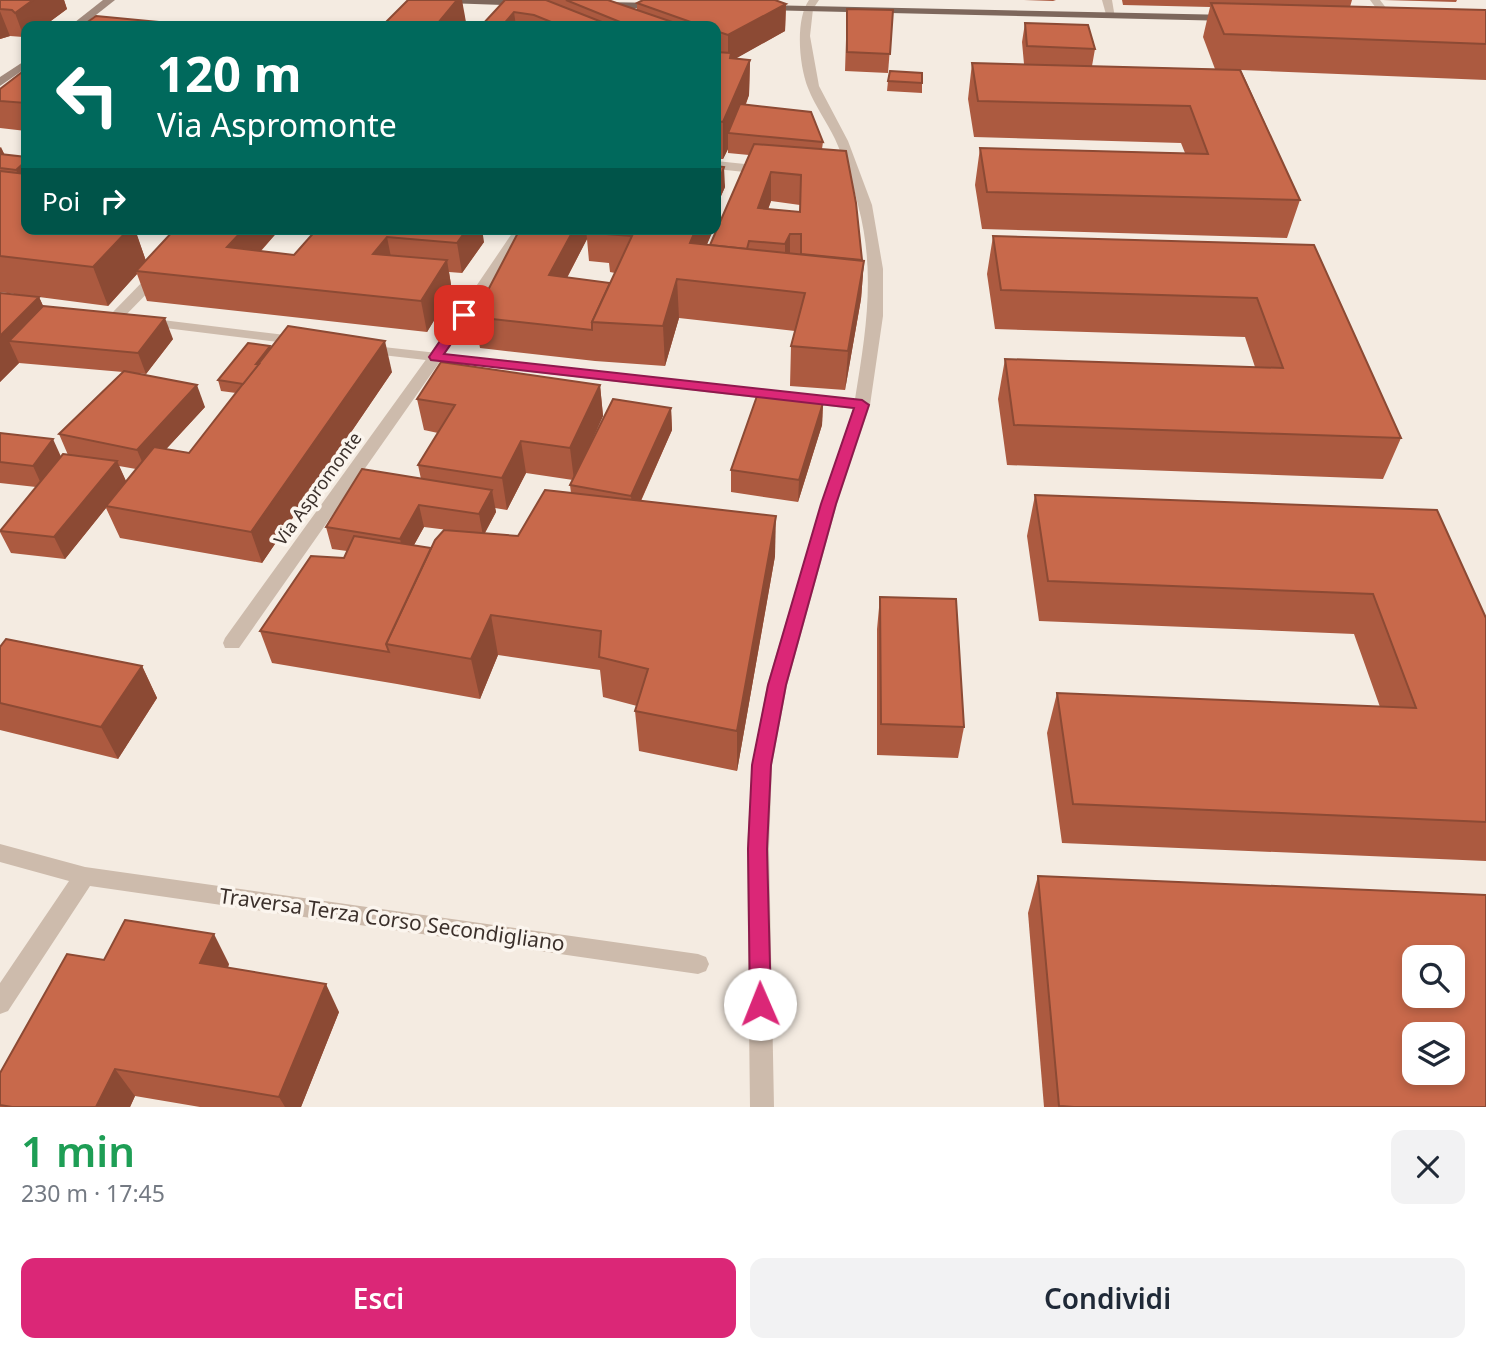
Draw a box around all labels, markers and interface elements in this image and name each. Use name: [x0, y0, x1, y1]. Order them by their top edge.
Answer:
text: 120 m: [157, 40, 302, 106]
icon: left: [42, 49, 133, 140]
text: Via Aspromonte: [157, 103, 397, 146]
icon: right: [94, 182, 132, 220]
text: Poi: [42, 183, 80, 219]
pin: [434, 285, 494, 345]
icon: arrive: [445, 296, 483, 334]
street label: Via Aspromonte: [268, 427, 367, 550]
street label: Traversa Terza Corso Secondigliano: [218, 881, 567, 957]
map controls: [1402, 945, 1465, 1085]
button: search: [1402, 945, 1465, 1008]
position arrow: [723, 967, 797, 1041]
button: layers: [1402, 1022, 1465, 1085]
text: 1 min: [21, 1122, 135, 1179]
button: close: [1391, 1130, 1465, 1204]
text: 230 m · 17:45: [21, 1177, 165, 1209]
button: Esci: [21, 1258, 736, 1338]
button: Condividi: [750, 1258, 1465, 1338]

